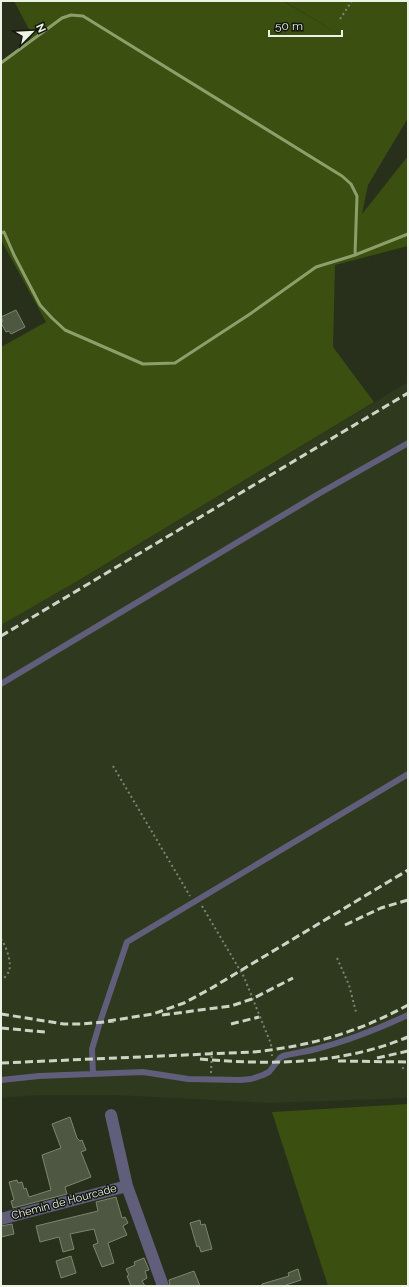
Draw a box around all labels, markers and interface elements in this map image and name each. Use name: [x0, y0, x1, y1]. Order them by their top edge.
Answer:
north arrow: [12, 12, 52, 52]
scale bar: [269, 12, 342, 38]
text: 50 m: [275, 19, 303, 33]
text: N: [33, 22, 48, 35]
street label: Chemin de Hourcade: [10, 1182, 119, 1222]

